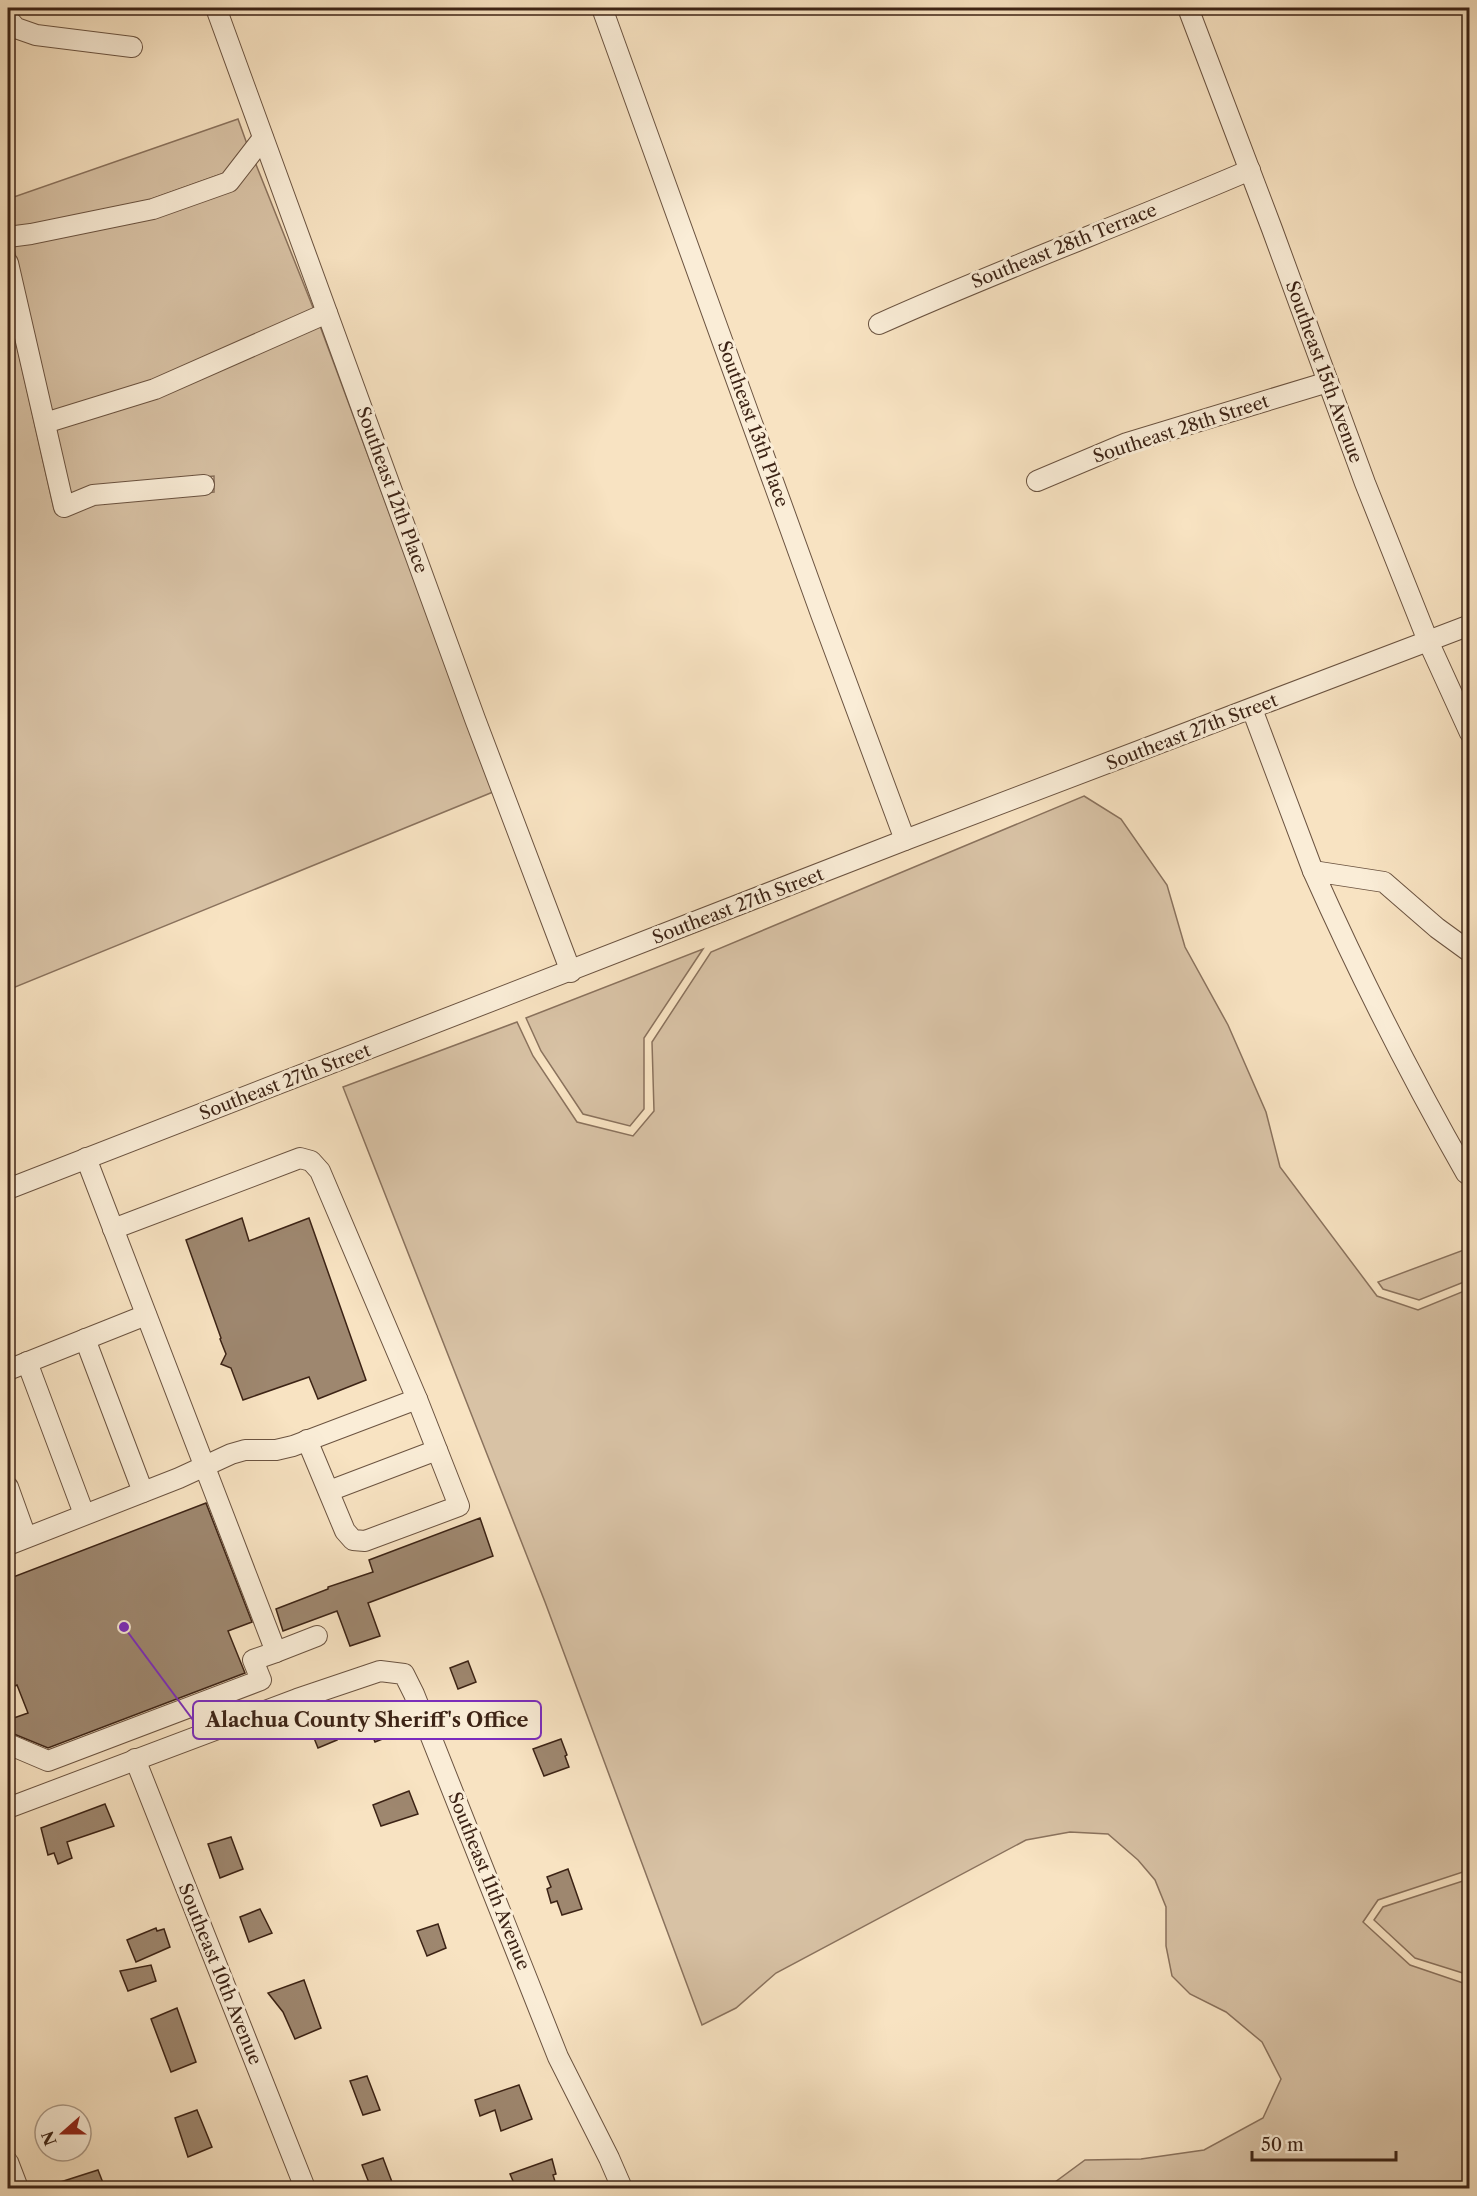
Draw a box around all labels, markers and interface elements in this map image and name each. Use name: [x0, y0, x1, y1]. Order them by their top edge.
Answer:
street label: Southeast 28th Terrace: [968, 199, 1160, 293]
street label: Southeast 15th Avenue: [1281, 278, 1367, 466]
street label: Southeast 13th Place: [713, 338, 793, 510]
street label: Southeast 28th Street: [1090, 390, 1272, 468]
street label: Southeast 12th Place: [352, 404, 432, 576]
street label: Southeast 27th Street: [1103, 689, 1281, 775]
street label: Southeast 27th Street: [649, 863, 827, 949]
street label: Southeast 27th Street: [196, 1039, 374, 1125]
callout: Alachua County Sheriff's Office: [193, 1701, 541, 1739]
text: Alachua County Sheriff's Office: [204, 1708, 529, 1732]
street label: Southeast 11th Avenue: [443, 1789, 535, 1973]
street label: Southeast 10th Avenue: [174, 1880, 266, 2068]
north arrow: [33, 2103, 93, 2163]
scale bar: [1252, 2124, 1396, 2162]
text: N: [37, 2128, 61, 2148]
text: 50 m: [1261, 2134, 1304, 2156]

